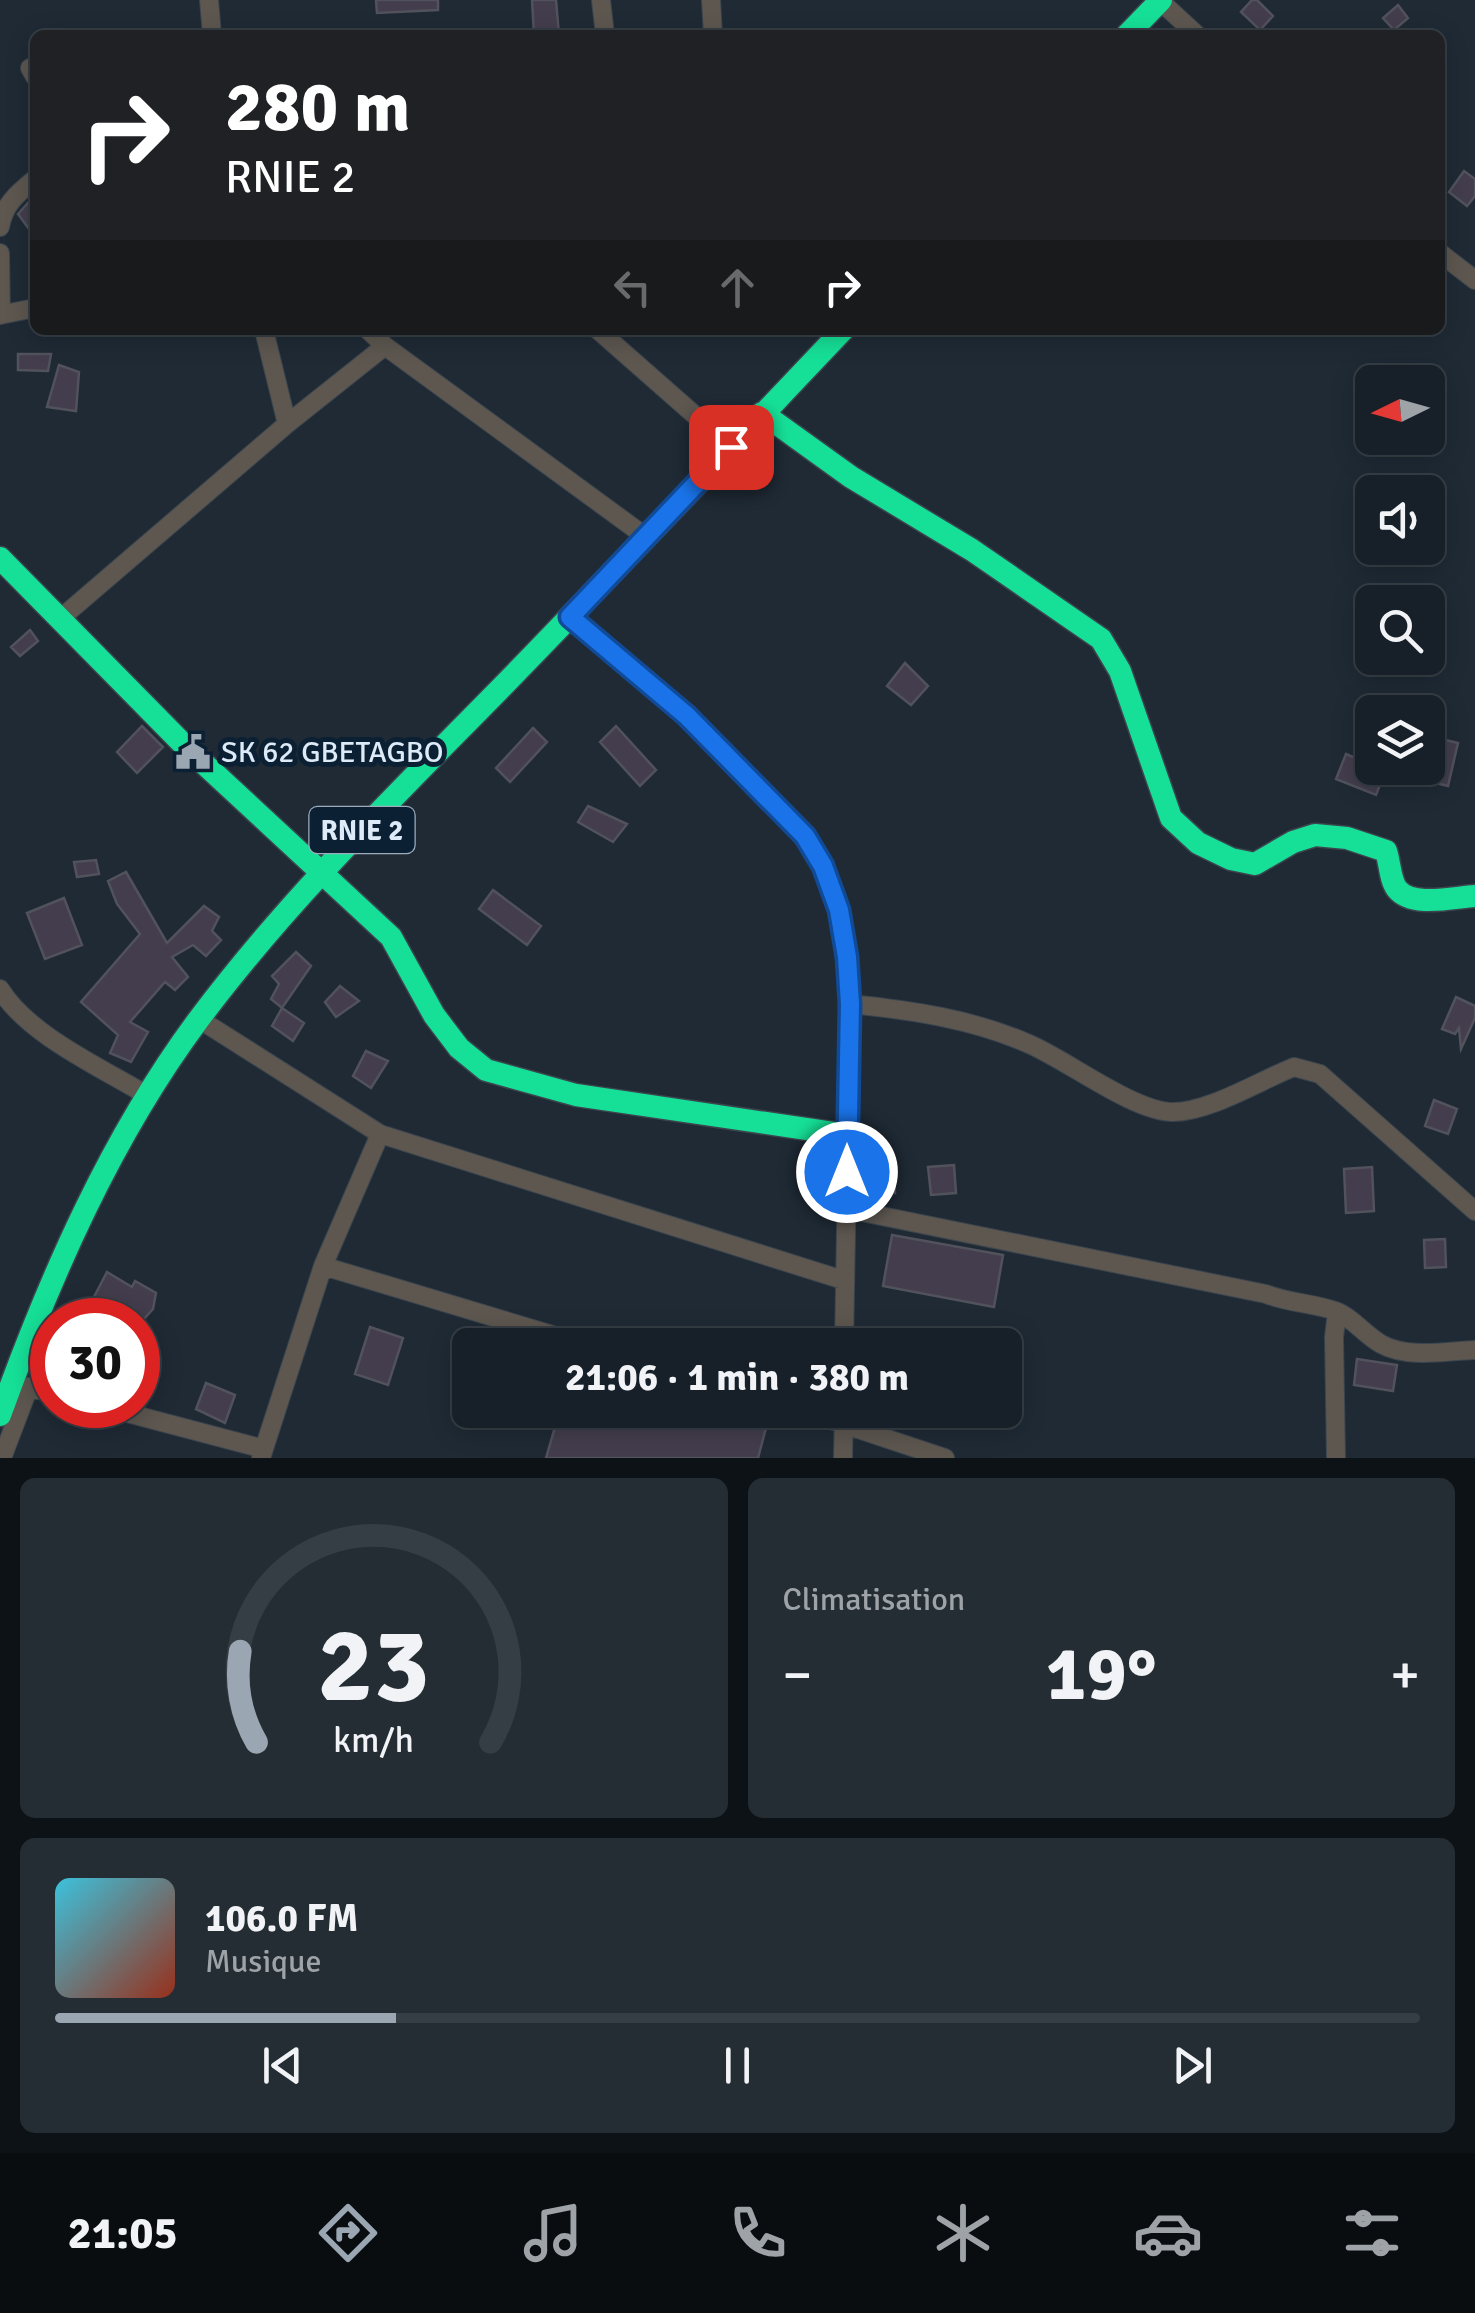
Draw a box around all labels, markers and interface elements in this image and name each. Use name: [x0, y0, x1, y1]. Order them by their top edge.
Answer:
text: 280 m: [225, 64, 410, 150]
icon: right: [60, 70, 190, 200]
text: RNIE 2: [225, 150, 355, 205]
icon: left: [605, 260, 660, 315]
icon: ahead: [710, 260, 765, 315]
icon: right: [815, 260, 870, 315]
north arrow: [1355, 365, 1445, 455]
map controls: [1355, 365, 1445, 785]
pin: [689, 405, 774, 490]
icon: arrive: [704, 420, 759, 475]
button: sound: [1355, 475, 1445, 565]
button: search: [1355, 585, 1445, 675]
button: layers: [1355, 695, 1445, 785]
public building icon: SK 62 GBETAGBO: [174, 733, 212, 771]
place label: SK 62 GBETAGBO: [221, 734, 443, 771]
road number: RNIE 2: [310, 807, 414, 853]
position arrow: [795, 1120, 899, 1224]
speed limit sign: 30: [30, 1298, 160, 1428]
text: 21:06 · 1 min · 380 m: [565, 1354, 909, 1401]
text: Climatisation: [783, 1580, 965, 1619]
text: 23: [318, 1602, 430, 1730]
text: 19°: [1046, 1628, 1157, 1721]
text: −: [783, 1641, 812, 1709]
text: +: [1390, 1641, 1420, 1709]
text: km/h: [333, 1718, 414, 1762]
text: 106.0 FM: [205, 1895, 358, 1942]
text: Musique: [205, 1942, 321, 1981]
icon: previous: [255, 2038, 310, 2093]
icon: pause: [710, 2038, 765, 2093]
icon: next: [1165, 2038, 1220, 2093]
icon: directions: [313, 2198, 383, 2268]
icon: music: [518, 2198, 588, 2268]
icon: phone: [723, 2198, 793, 2268]
icon: climate: [928, 2198, 998, 2268]
icon: car: [1133, 2198, 1203, 2268]
icon: filters: [1337, 2198, 1407, 2268]
text: 21:05: [67, 2206, 178, 2261]

